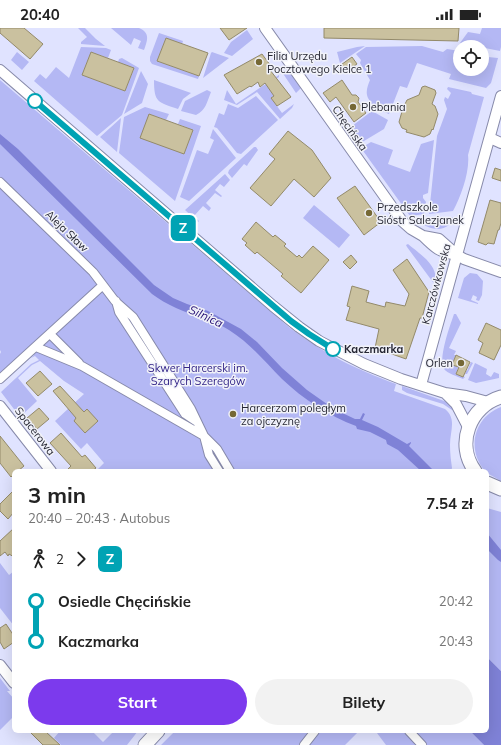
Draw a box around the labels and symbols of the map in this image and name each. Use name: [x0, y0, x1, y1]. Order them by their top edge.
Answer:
place label: Filia Urzędu Pocztowego Kielce 1: [267, 49, 372, 76]
marker: Filia Urzędu Pocztowego Kielce 1: [254, 57, 264, 67]
unlabelled marker: [27, 93, 43, 109]
place label: Plebania: [361, 100, 406, 114]
marker: Plebania: [348, 102, 358, 112]
street label: Chęcińska: [329, 103, 371, 153]
place label: Przedszkole Sióstr Salezjanek: [377, 200, 464, 227]
street label: Aleja Sław: [43, 207, 92, 255]
marker: Przedszkole Sióstr Salezjanek: [364, 208, 374, 218]
line badge: Z: [170, 215, 196, 241]
street label: Karczówkowska: [418, 242, 454, 326]
water label: Silnica: [186, 302, 226, 330]
marker: Kaczmarka: [325, 341, 341, 357]
place label: Kaczmarka: [344, 342, 404, 356]
place label: Orlen: [425, 356, 453, 370]
marker: Orlen: [456, 358, 466, 368]
park label: Skwer Harcerski im. Szarych Szeregów: [148, 361, 248, 388]
place label: Harcerzom poległym za ojczyznę: [241, 401, 346, 428]
street label: Spacerowa: [12, 404, 58, 458]
marker: Harcerzom poległym za ojczyznę: [228, 409, 238, 419]

